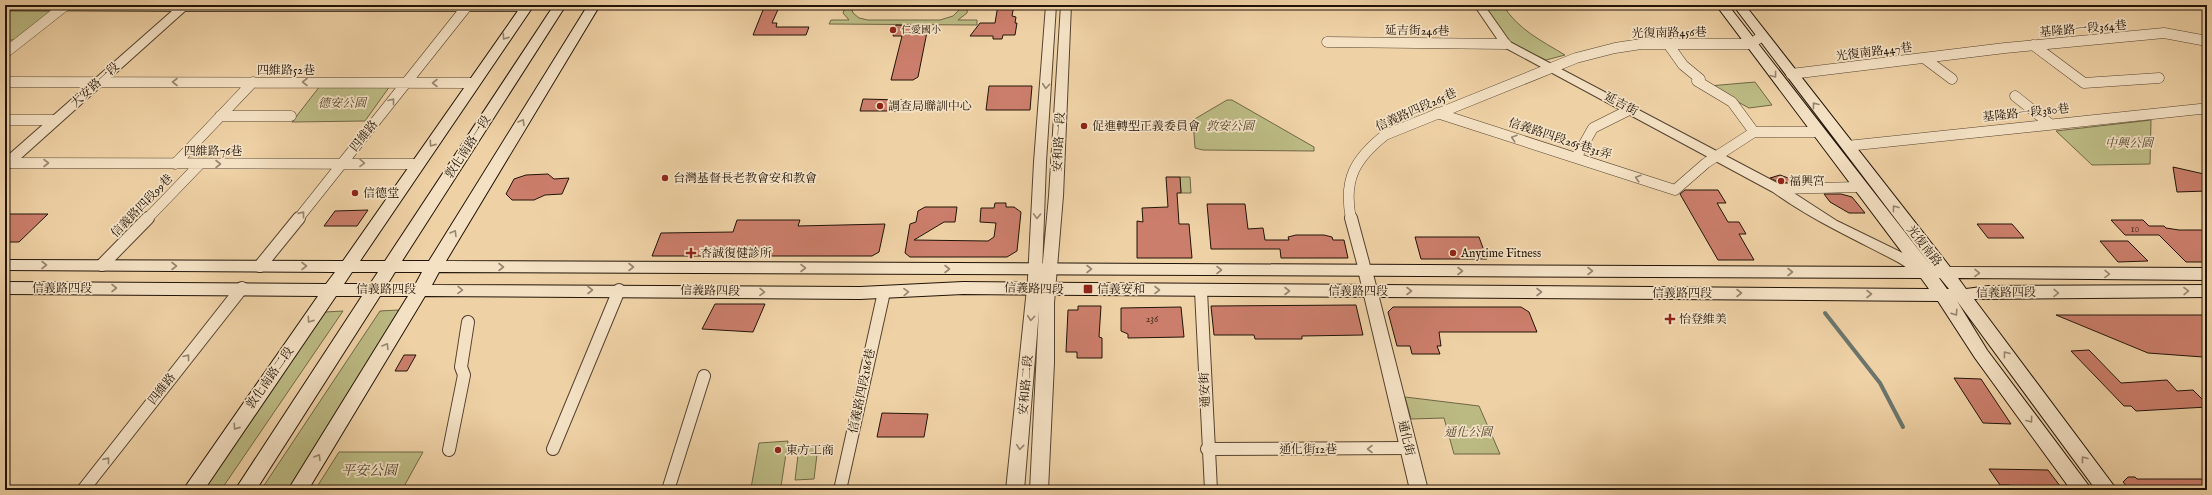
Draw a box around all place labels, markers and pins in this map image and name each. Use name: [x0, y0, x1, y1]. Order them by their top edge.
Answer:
place label: 仁愛國小: [901, 24, 941, 37]
marker: 仁愛國小: [888, 25, 898, 35]
place label: 調查局聯訓中心: [888, 99, 972, 114]
marker: 調查局聯訓中心: [875, 101, 885, 111]
place label: 促進轉型正義委員會: [1092, 119, 1200, 134]
marker: 促進轉型正義委員會: [1079, 121, 1089, 131]
place label: 台灣基督長老教會安和教會: [673, 171, 817, 186]
marker: 台灣基督長老教會安和教會: [660, 173, 670, 183]
place label: 福興宮: [1789, 174, 1825, 189]
marker: 福興宮: [1776, 176, 1786, 186]
place label: 信德堂: [363, 186, 399, 201]
marker: 信德堂: [350, 188, 360, 198]
place label: 杏誠復健診所: [700, 246, 772, 261]
place label: Anytime Fitness: [1460, 246, 1541, 261]
marker: 杏誠復健診所: [685, 247, 697, 259]
marker: Anytime Fitness: [1448, 248, 1458, 258]
place label: 信義安和: [1097, 282, 1145, 297]
marker: 信義安和: [1082, 283, 1094, 295]
place label: 怡登維美: [1679, 312, 1727, 327]
marker: 怡登維美: [1664, 313, 1676, 325]
place label: 東方工商: [786, 443, 834, 458]
marker: 東方工商: [773, 445, 783, 455]

